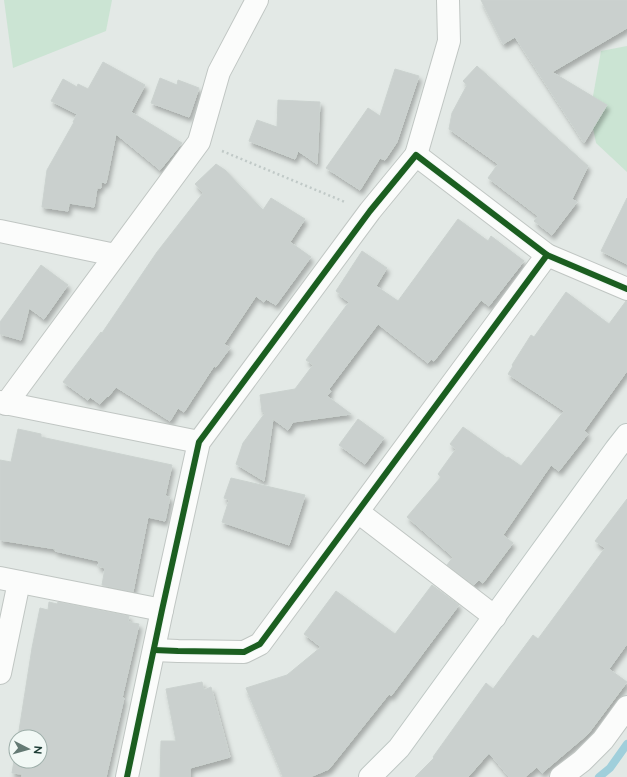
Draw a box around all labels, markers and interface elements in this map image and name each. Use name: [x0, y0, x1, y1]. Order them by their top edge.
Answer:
north arrow: [8, 729, 48, 769]
text: N: [31, 745, 44, 755]

